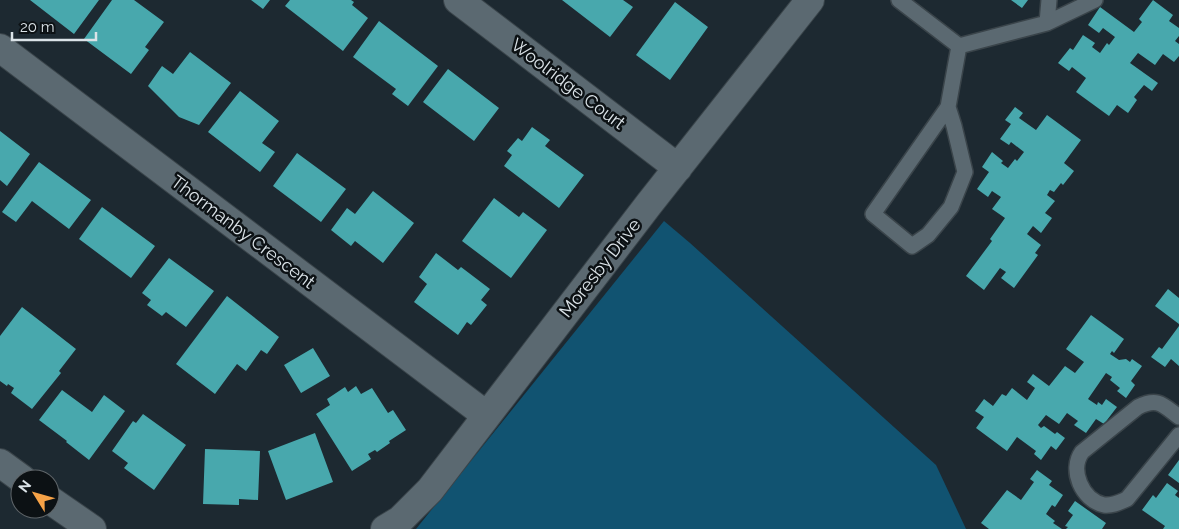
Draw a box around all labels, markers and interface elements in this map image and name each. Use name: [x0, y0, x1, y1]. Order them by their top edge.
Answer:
scale bar: [12, 10, 96, 42]
text: 20 m: [20, 18, 55, 36]
street label: Woolridge Court: [507, 34, 630, 133]
street label: Thormanby Crescent: [167, 171, 319, 292]
street label: Moresby Drive: [555, 214, 645, 321]
north arrow: [10, 469, 60, 519]
text: N: [15, 477, 34, 495]

